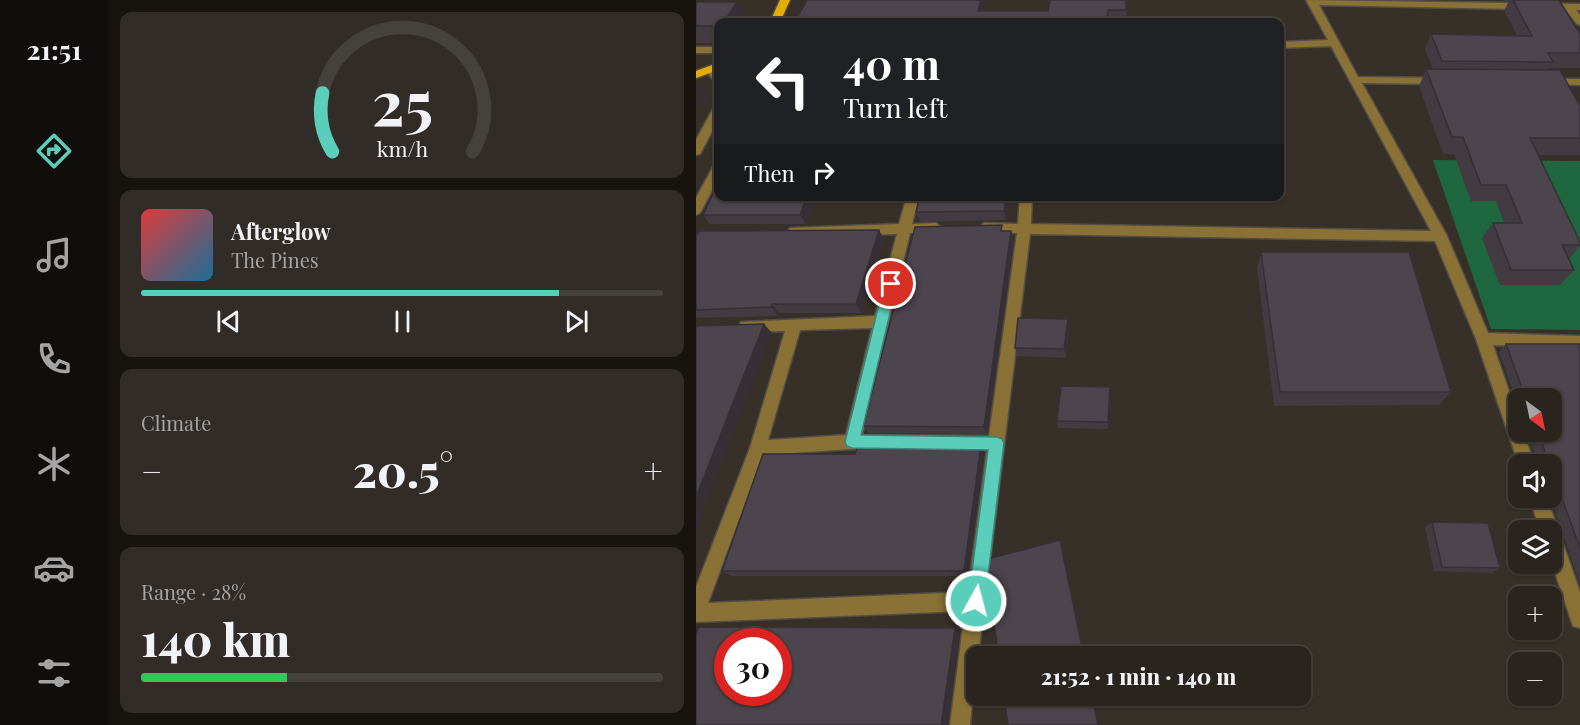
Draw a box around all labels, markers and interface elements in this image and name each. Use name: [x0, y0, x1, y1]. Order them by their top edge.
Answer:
text: 21:51: [26, 31, 82, 67]
text: 40 m: [843, 35, 940, 91]
icon: left: [744, 42, 822, 120]
text: 25: [371, 58, 433, 142]
text: Turn left: [843, 89, 947, 125]
icon: directions: [33, 130, 75, 172]
text: km/h: [376, 135, 428, 163]
icon: right: [807, 156, 840, 189]
text: Then: [744, 158, 795, 188]
text: Afterglow: [231, 216, 331, 246]
icon: music: [33, 234, 75, 276]
text: The Pines: [231, 246, 319, 273]
pin: [865, 258, 916, 309]
icon: arrive: [874, 267, 907, 300]
icon: previous: [212, 305, 245, 338]
icon: pause: [386, 305, 419, 338]
icon: next: [560, 305, 593, 338]
icon: phone: [33, 338, 75, 380]
north arrow: [1508, 388, 1562, 442]
map controls: [1508, 388, 1562, 706]
text: Climate: [141, 409, 211, 436]
text: 20.5°: [353, 439, 453, 499]
icon: climate: [33, 443, 75, 485]
text: −: [141, 448, 162, 492]
text: +: [644, 448, 663, 492]
button: sound: [1508, 454, 1562, 508]
button: layers: [1508, 520, 1562, 574]
icon: car: [33, 547, 75, 589]
position arrow: [944, 569, 1008, 633]
text: Range · 28%: [141, 578, 246, 605]
button: +: [1508, 586, 1562, 640]
text: 140 km: [141, 608, 290, 668]
speed limit sign: 30: [714, 628, 792, 706]
icon: filters: [33, 652, 75, 694]
button: −: [1508, 652, 1562, 706]
text: 21:52 · 1 min · 140 m: [1041, 661, 1236, 691]

